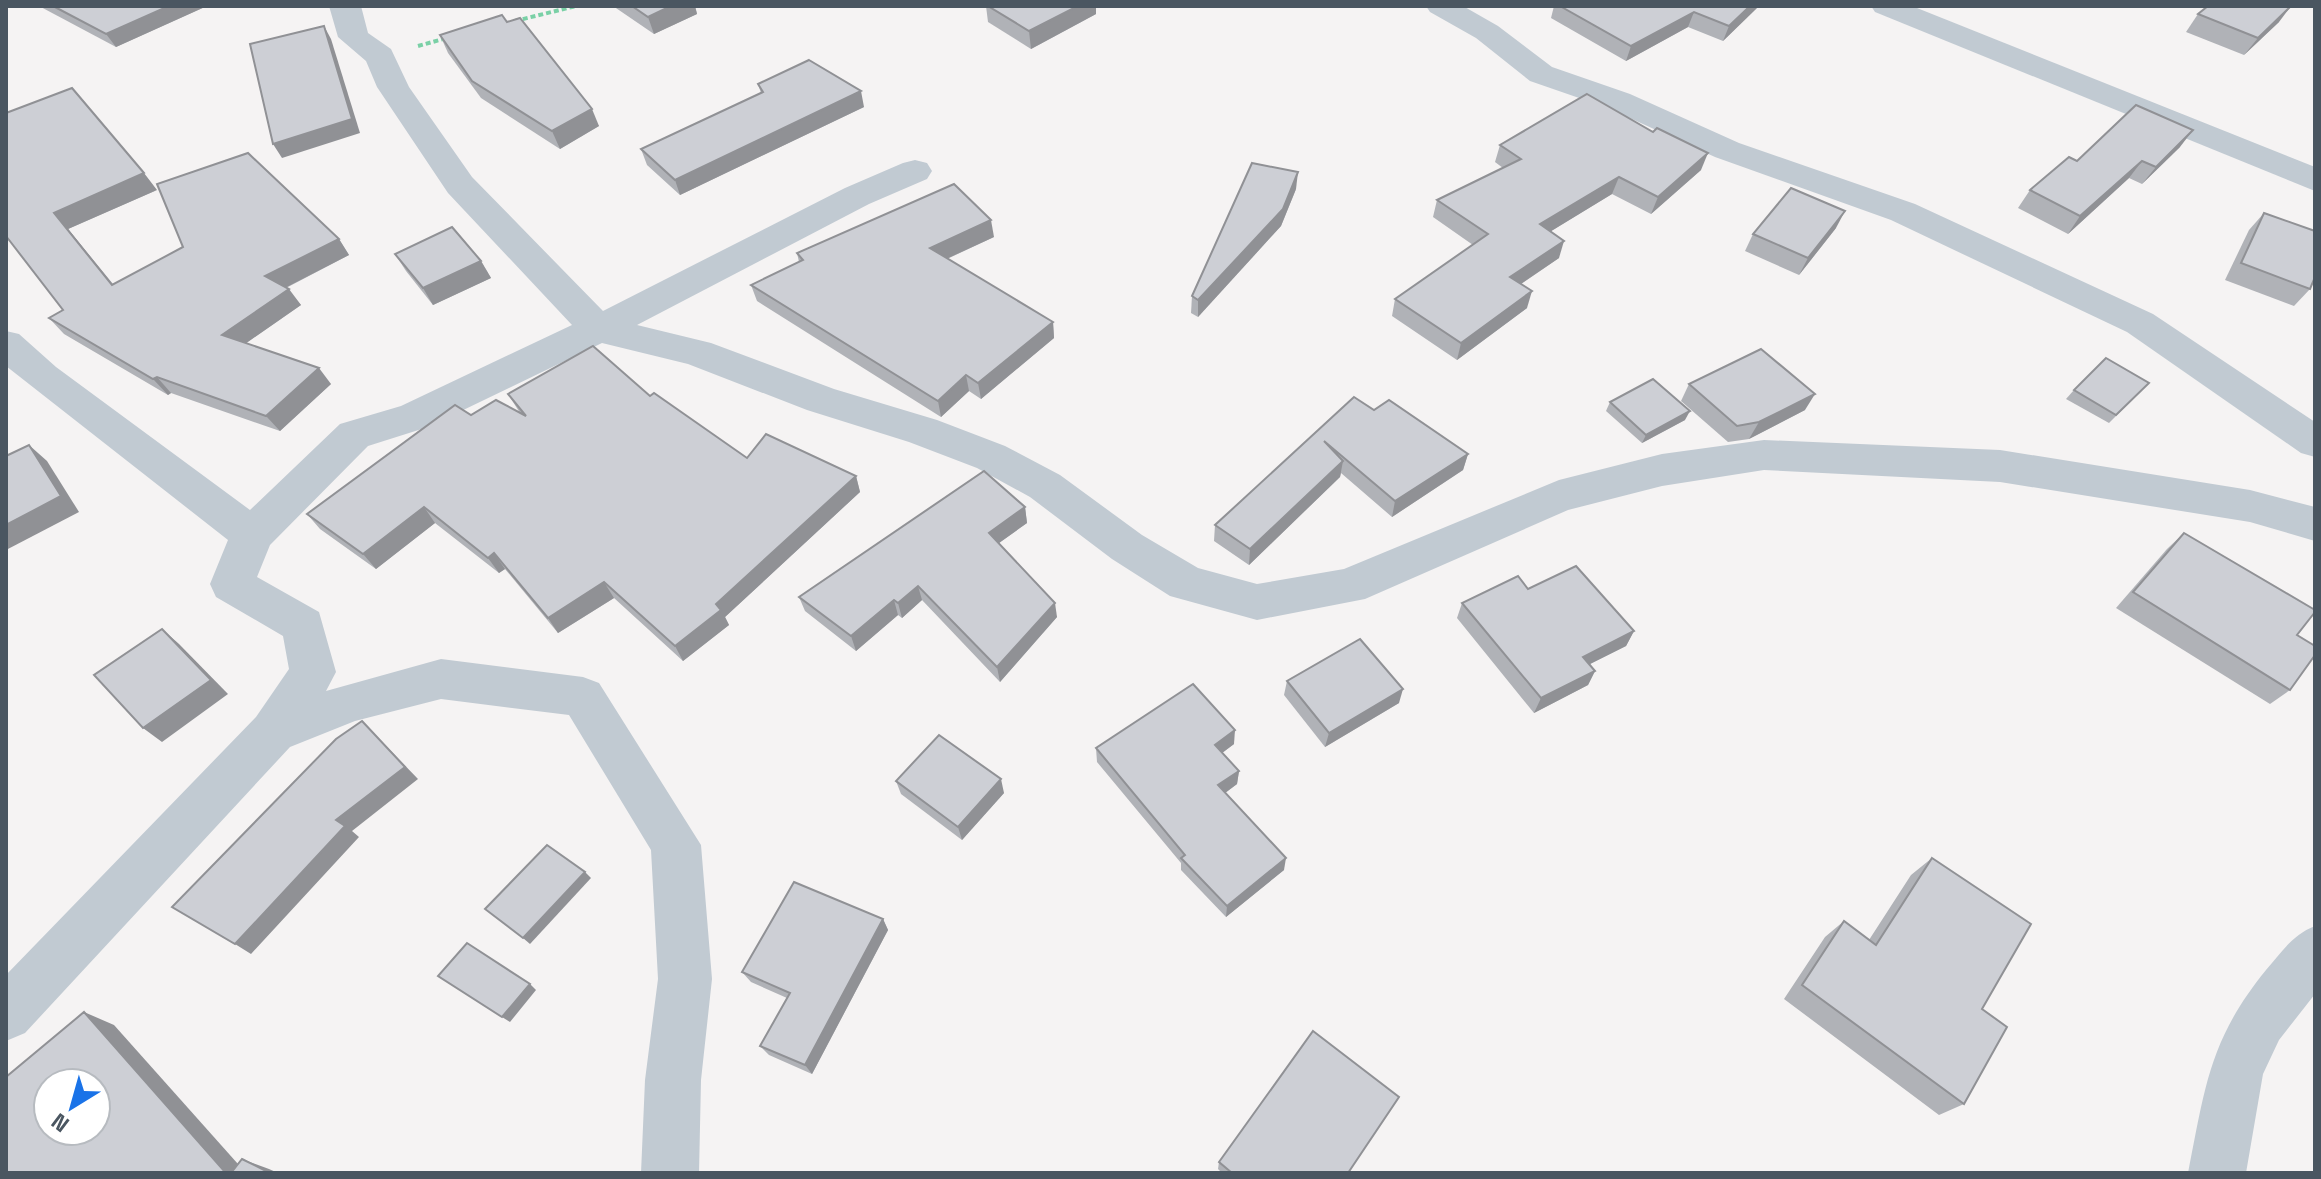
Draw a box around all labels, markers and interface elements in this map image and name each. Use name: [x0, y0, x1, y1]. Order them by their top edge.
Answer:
north arrow: [32, 1067, 112, 1147]
text: N: [46, 1107, 74, 1139]

